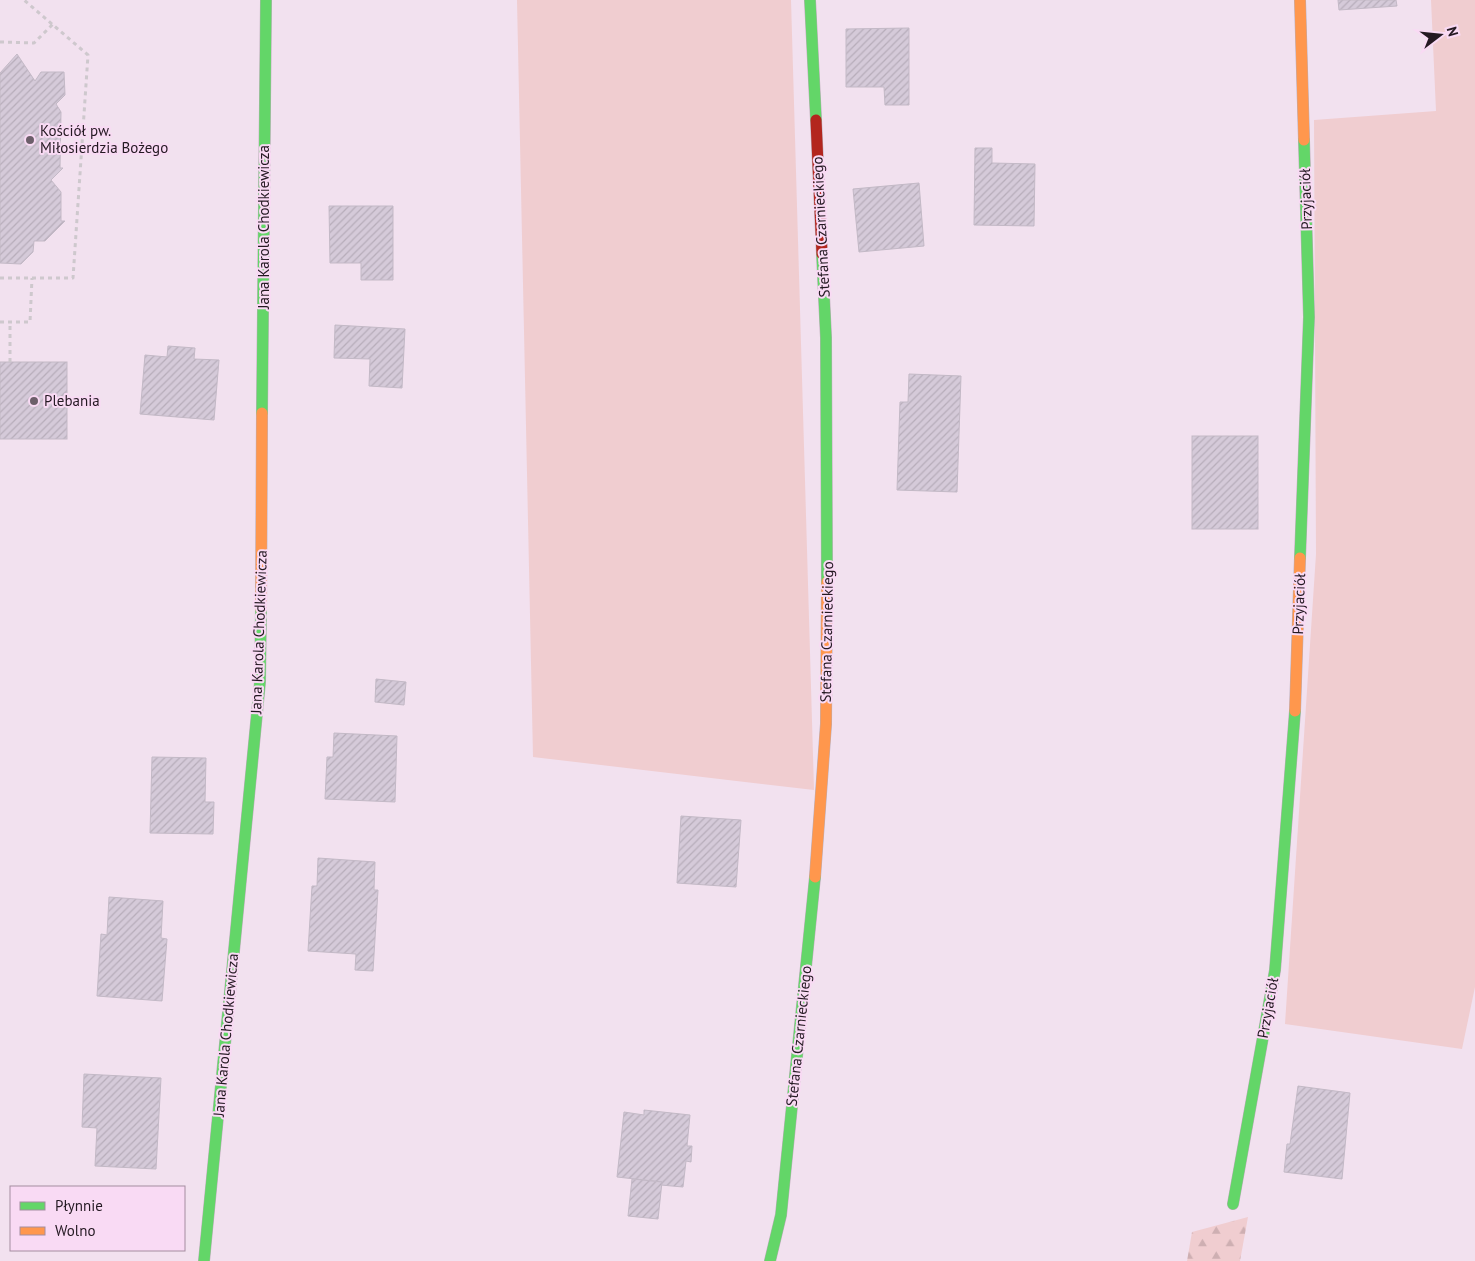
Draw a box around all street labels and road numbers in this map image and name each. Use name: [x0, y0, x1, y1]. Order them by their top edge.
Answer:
street label: Jana Karola Chodkiewicza: [254, 145, 273, 310]
street label: Stefana Czarnieckiego: [807, 156, 834, 298]
street label: Przyjaciół: [1295, 168, 1316, 230]
street label: Jana Karola Chodkiewicza: [246, 550, 271, 715]
street label: Stefana Czarnieckiego: [816, 561, 837, 703]
street label: Przyjaciół: [1288, 572, 1309, 635]
street label: Jana Karola Chodkiewicza: [209, 953, 242, 1118]
street label: Stefana Czarnieckiego: [782, 965, 815, 1107]
street label: Przyjaciół: [1253, 976, 1282, 1040]

